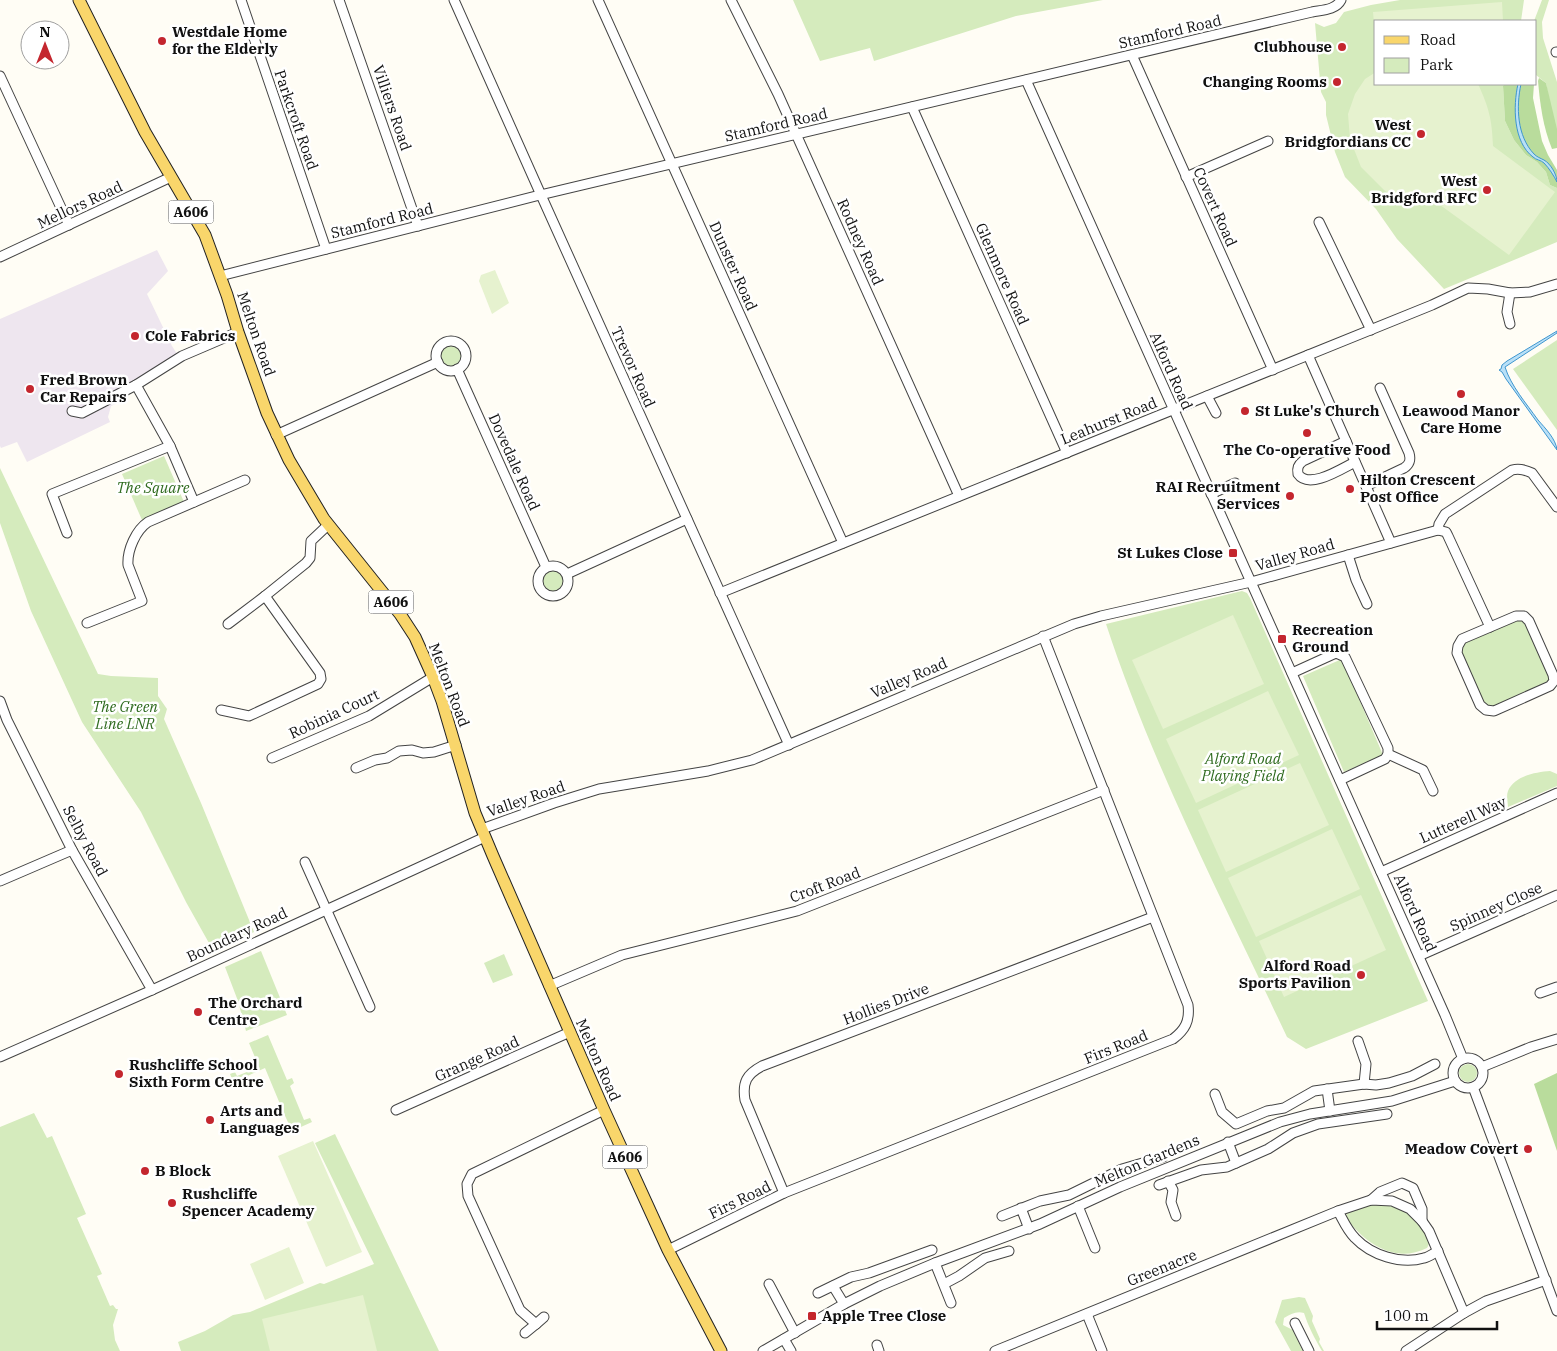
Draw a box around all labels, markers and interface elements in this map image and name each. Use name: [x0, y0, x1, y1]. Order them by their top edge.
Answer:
street label: Stamford Road: [1117, 10, 1223, 53]
north arrow: [20, 20, 70, 70]
legend: [1374, 20, 1537, 85]
place label: Westdale Home for the Elderly: [172, 22, 287, 58]
text: N: [39, 23, 51, 41]
text: Road: [1420, 30, 1456, 49]
marker: Westdale Home for the Elderly: [156, 35, 168, 47]
place label: Clubhouse: [1254, 37, 1332, 56]
marker: Clubhouse: [1336, 41, 1348, 53]
text: Park: [1420, 55, 1453, 74]
street label: Villiers Road: [369, 62, 416, 153]
street label: Parkcroft Road: [270, 67, 323, 173]
place label: Changing Rooms: [1202, 72, 1327, 91]
marker: Changing Rooms: [1331, 76, 1343, 88]
street label: Stamford Road: [723, 103, 829, 146]
place label: West Bridgfordians CC: [1284, 115, 1411, 151]
marker: West Bridgfordians CC: [1415, 128, 1427, 140]
street label: Covert Road: [1189, 164, 1241, 250]
place label: West Bridgford RFC: [1371, 171, 1477, 207]
street label: Mellors Road: [34, 177, 125, 233]
marker: West Bridgford RFC: [1481, 184, 1493, 196]
street label: Rodney Road: [833, 196, 888, 288]
street label: Stamford Road: [329, 199, 435, 242]
road number: A606: [168, 200, 214, 223]
street label: Dunster Road: [705, 218, 762, 313]
street label: Glenmore Road: [971, 220, 1033, 328]
street label: Melton Road: [233, 289, 280, 379]
street label: Trevor Road: [607, 323, 660, 410]
place label: Cole Fabrics: [145, 326, 235, 345]
street label: Alford Road: [1146, 329, 1197, 413]
marker: Cole Fabrics: [129, 330, 141, 342]
place label: Fred Brown Car Repairs: [40, 370, 128, 406]
marker: Fred Brown Car Repairs: [24, 383, 36, 395]
marker: Leawood Manor Care Home: [1455, 388, 1467, 400]
street label: Leahurst Road: [1058, 393, 1160, 449]
place label: St Luke's Church: [1255, 401, 1380, 420]
place label: Leawood Manor Care Home: [1402, 401, 1520, 437]
marker: St Luke's Church: [1239, 405, 1251, 417]
street label: Dovedale Road: [485, 410, 544, 513]
marker: The Co-operative Food: [1301, 427, 1313, 439]
place label: The Co-operative Food: [1223, 440, 1391, 459]
place label: Hilton Crescent Post Office: [1360, 470, 1475, 506]
place label: RAI Recruitment Services: [1155, 477, 1280, 513]
park label: The Square: [116, 478, 190, 497]
marker: Hilton Crescent Post Office: [1344, 483, 1356, 495]
marker: RAI Recruitment Services: [1284, 490, 1296, 502]
street label: Valley Road: [1253, 534, 1337, 575]
place label: St Lukes Close: [1117, 543, 1223, 562]
marker: St Lukes Close: [1227, 547, 1239, 559]
road number: A606: [368, 590, 414, 614]
place label: Recreation Ground: [1292, 620, 1373, 656]
marker: Recreation Ground: [1276, 633, 1288, 645]
street label: Melton Road: [425, 640, 474, 729]
street label: Valley Road: [868, 653, 950, 702]
street label: Robinia Court: [286, 684, 382, 743]
park label: The Green Line LNR: [92, 697, 158, 733]
park label: Alford Road Playing Field: [1201, 749, 1285, 785]
street label: Valley Road: [484, 776, 567, 821]
street label: Lutterell Way: [1416, 792, 1509, 847]
street label: Selby Road: [59, 802, 112, 879]
street label: Croft Road: [787, 862, 863, 907]
street label: Alford Road: [1390, 871, 1441, 955]
street label: Spinney Close: [1447, 878, 1545, 935]
street label: Boundary Road: [183, 903, 290, 966]
place label: Alford Road Sports Pavilion: [1239, 956, 1352, 992]
marker: Alford Road Sports Pavilion: [1355, 969, 1367, 981]
street label: Hollies Drive: [840, 978, 932, 1029]
place label: The Orchard Centre: [208, 993, 303, 1029]
marker: The Orchard Centre: [192, 1006, 204, 1018]
street label: Melton Road: [572, 1016, 625, 1104]
street label: Firs Road: [1081, 1025, 1150, 1068]
street label: Grange Road: [432, 1031, 522, 1086]
place label: Rushcliffe School Sixth Form Centre: [129, 1055, 264, 1091]
marker: Rushcliffe School Sixth Form Centre: [113, 1068, 125, 1080]
place label: Arts and Languages: [220, 1101, 299, 1137]
marker: Arts and Languages: [204, 1114, 216, 1126]
street label: Melton Gardens: [1091, 1130, 1202, 1191]
place label: Meadow Covert: [1405, 1139, 1518, 1158]
marker: Meadow Covert: [1522, 1143, 1534, 1155]
road number: A606: [602, 1146, 648, 1168]
place label: B Block: [155, 1161, 211, 1180]
marker: B Block: [139, 1165, 151, 1177]
street label: Firs Road: [706, 1176, 774, 1223]
place label: Rushcliffe Spencer Academy: [182, 1184, 315, 1220]
marker: Rushcliffe Spencer Academy: [166, 1197, 178, 1209]
street label: Greenacre: [1124, 1245, 1200, 1290]
scale bar: [1377, 1298, 1497, 1330]
place label: Apple Tree Close: [822, 1306, 946, 1325]
text: 100 m: [1384, 1306, 1429, 1325]
marker: Apple Tree Close: [806, 1310, 818, 1322]

